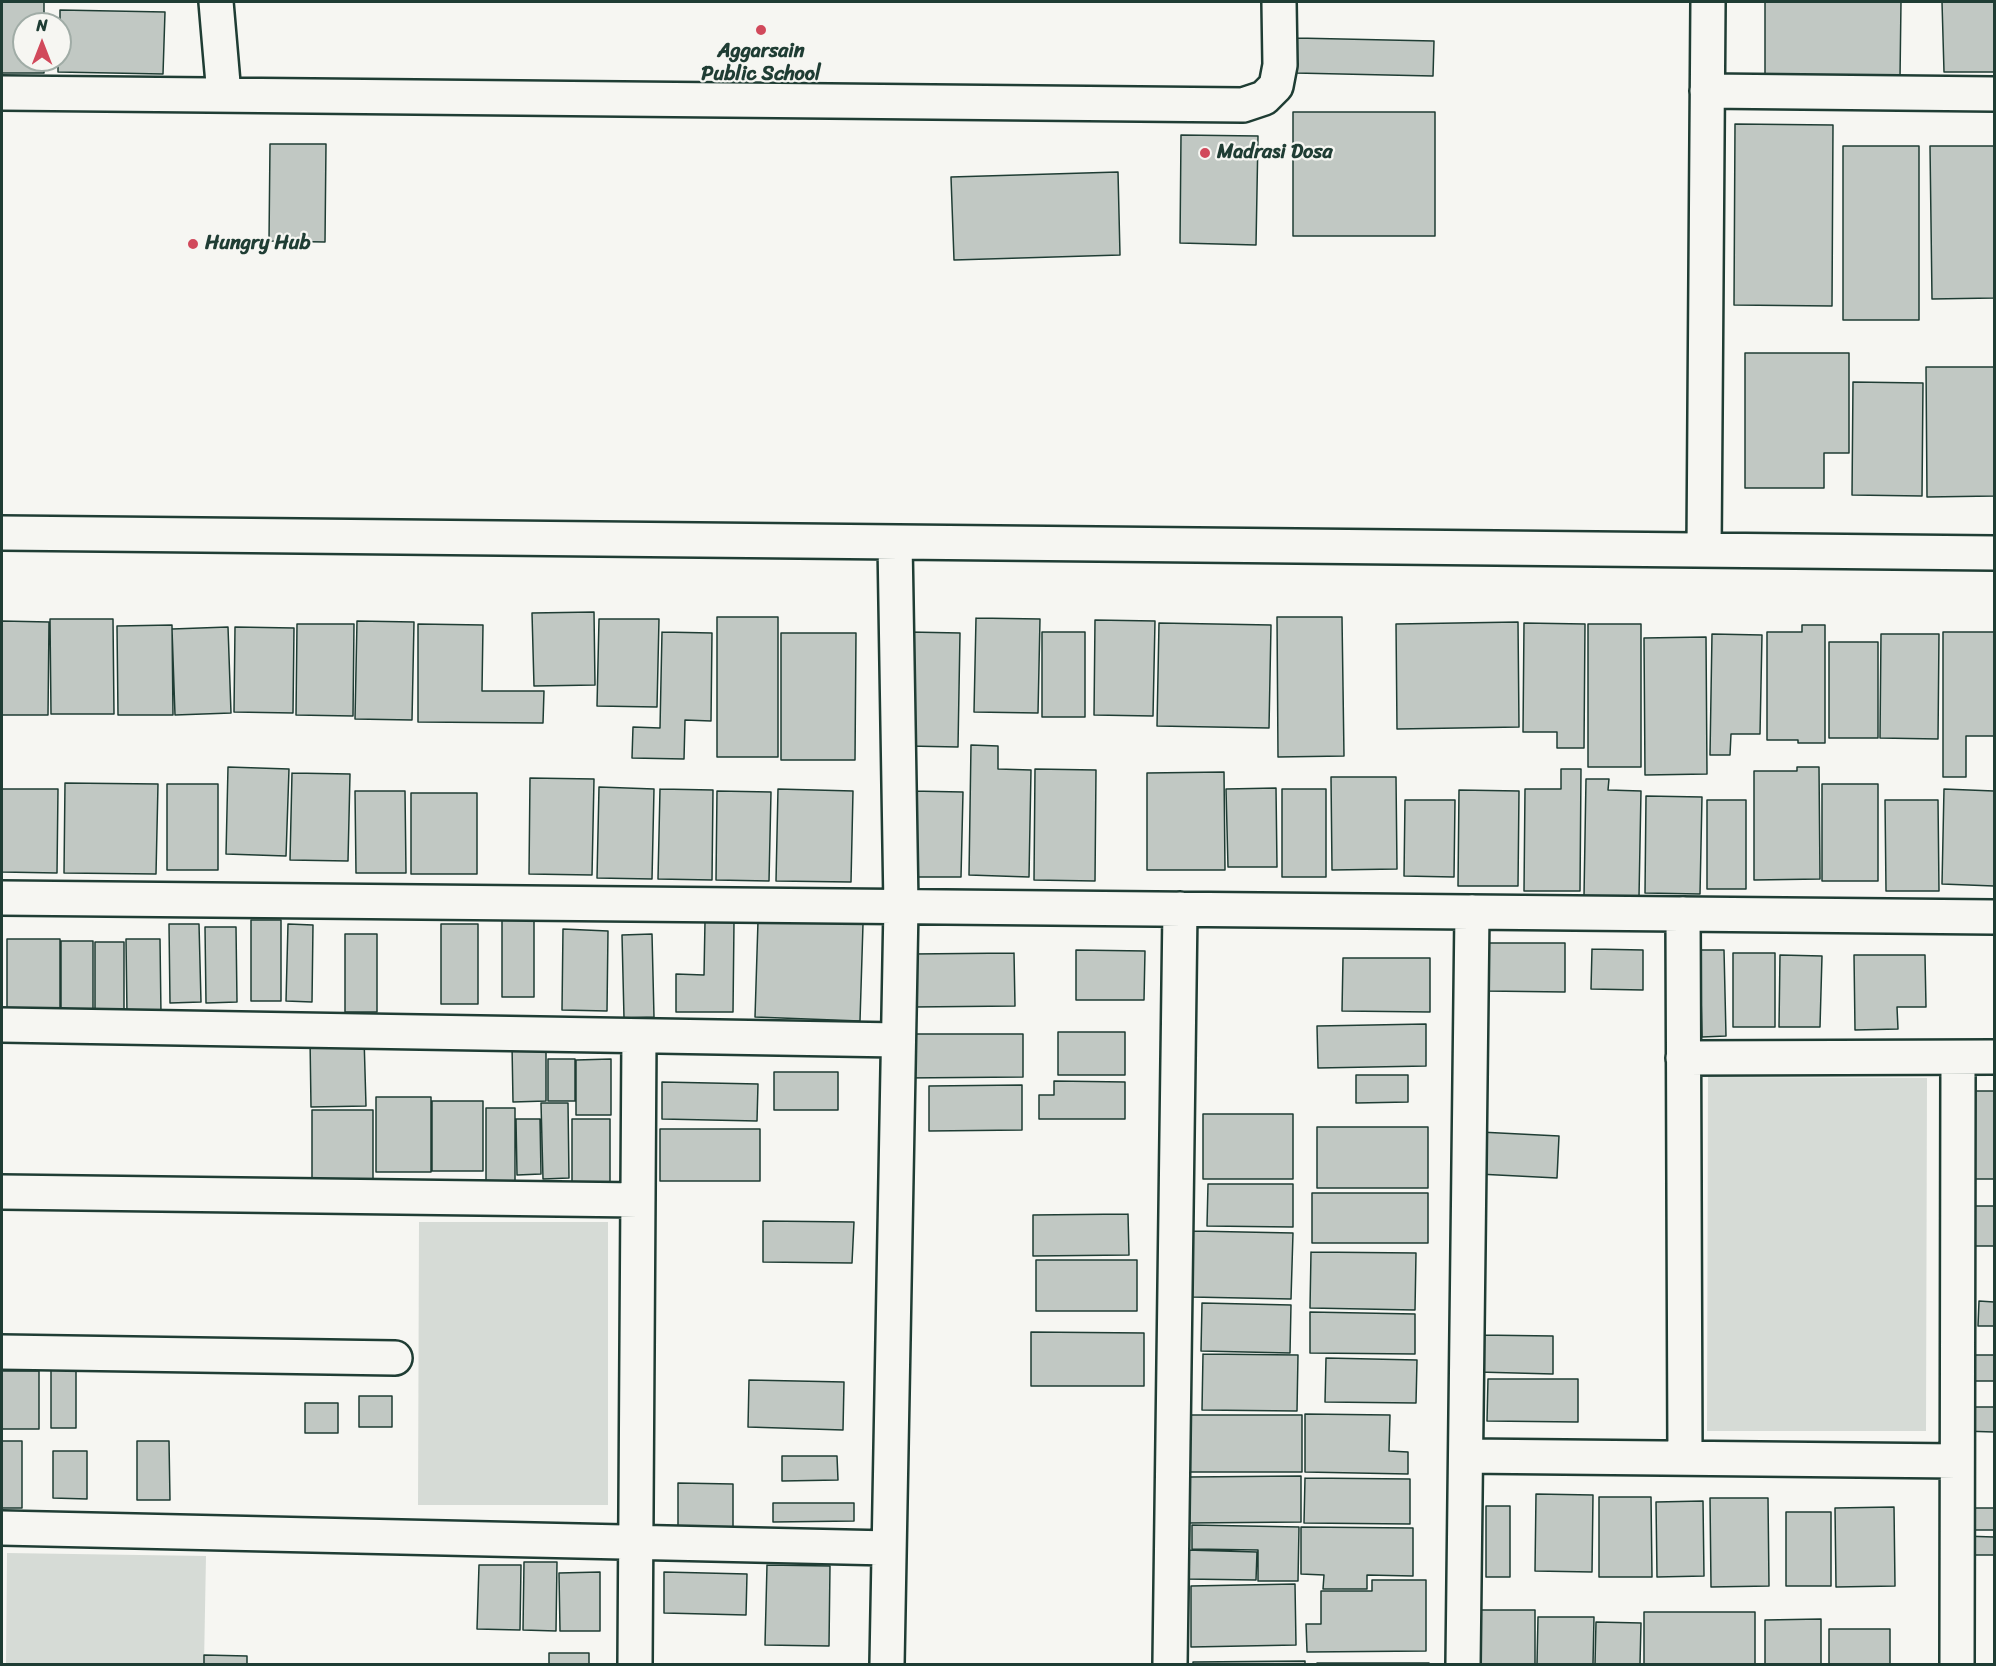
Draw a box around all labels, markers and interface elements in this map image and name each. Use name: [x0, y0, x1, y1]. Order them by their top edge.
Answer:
text: N: [36, 11, 48, 40]
north arrow: [12, 12, 72, 72]
marker: Aggarsain Public School: [754, 23, 768, 37]
place label: Aggarsain Public School: [701, 40, 821, 87]
place label: Madrasi Dosa: [1217, 141, 1332, 165]
marker: Madrasi Dosa: [1198, 146, 1212, 160]
place label: Hungry Hub: [205, 232, 310, 256]
marker: Hungry Hub: [186, 237, 200, 251]

